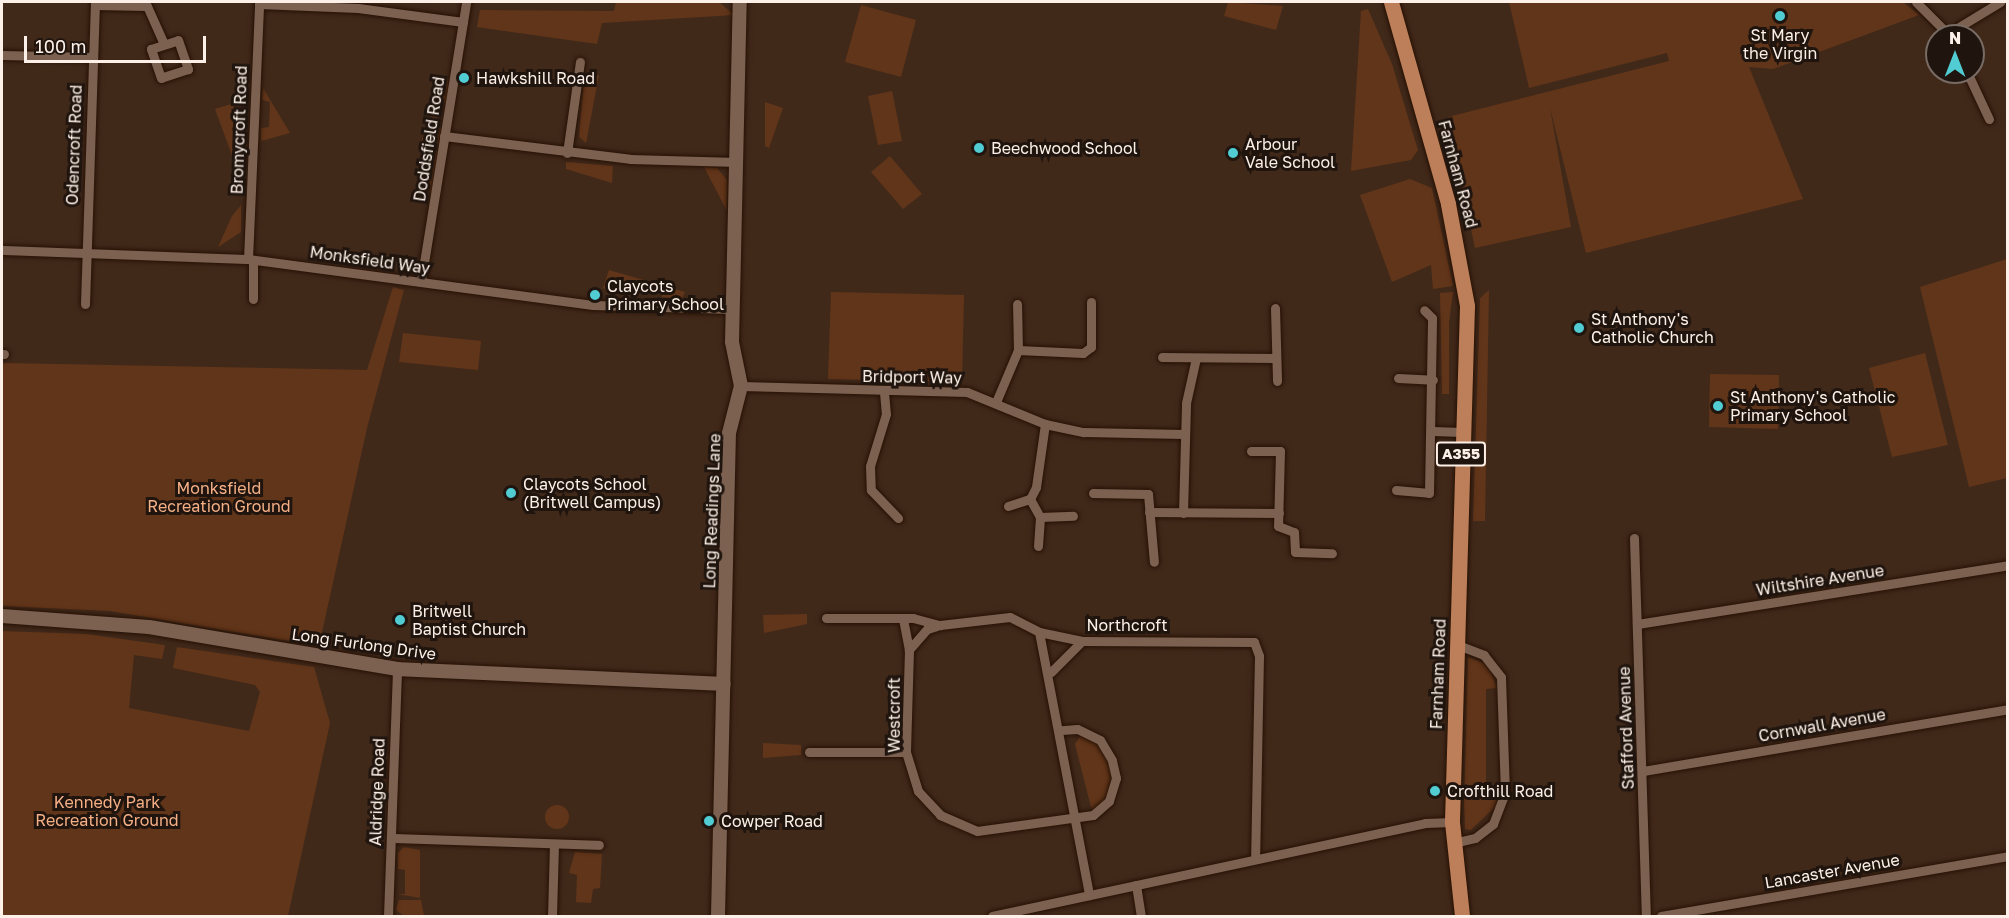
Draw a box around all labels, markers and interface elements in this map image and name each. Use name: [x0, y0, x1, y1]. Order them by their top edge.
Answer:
marker: St Mary the Virgin: [1773, 9, 1787, 23]
scale bar: [27, 24, 208, 62]
north arrow: [1925, 24, 1985, 84]
place label: St Mary the Virgin: [1743, 25, 1817, 63]
text: N: [1949, 28, 1961, 48]
text: 100 m: [35, 35, 86, 57]
street label: Bromycroft Road: [227, 65, 251, 195]
place label: Hawkshill Road: [476, 68, 595, 88]
marker: Hawkshill Road: [457, 71, 471, 85]
street label: Doddsfield Road: [410, 75, 448, 203]
street label: Odencroft Road: [62, 84, 86, 206]
street label: Farnham Road: [1434, 118, 1482, 230]
place label: Arbour Vale School: [1245, 134, 1335, 172]
place label: Beechwood School: [991, 138, 1138, 158]
marker: Beechwood School: [972, 141, 986, 155]
marker: Arbour Vale School: [1226, 146, 1240, 160]
street label: Monksfield Way: [309, 242, 431, 278]
place label: Claycots Primary School: [607, 276, 724, 314]
marker: Claycots Primary School: [588, 288, 602, 302]
place label: St Anthony's Catholic Church: [1591, 309, 1714, 347]
marker: St Anthony's Catholic Church: [1572, 321, 1586, 335]
street label: Bridport Way: [862, 367, 962, 387]
place label: St Anthony's Catholic Primary School: [1730, 387, 1895, 425]
marker: St Anthony's Catholic Primary School: [1711, 399, 1725, 413]
street label: Long Readings Lane: [700, 433, 724, 589]
road number: A355: [1436, 442, 1486, 466]
place label: Claycots School (Britwell Campus): [523, 474, 661, 512]
park label: Monksfield Recreation Ground: [147, 478, 291, 516]
marker: Claycots School (Britwell Campus): [504, 486, 518, 500]
street label: Wiltshire Avenue: [1755, 560, 1885, 600]
place label: Britwell Baptist Church: [412, 601, 526, 639]
marker: Britwell Baptist Church: [393, 613, 407, 627]
street label: Northcroft: [1086, 615, 1168, 635]
street label: Farnham Road: [1426, 618, 1450, 730]
street label: Long Furlong Drive: [291, 624, 437, 664]
street label: Stafford Avenue: [1614, 666, 1638, 790]
street label: Westcroft: [884, 677, 904, 753]
street label: Cornwall Avenue: [1757, 704, 1887, 746]
street label: Aldridge Road: [366, 738, 388, 846]
place label: Crofthill Road: [1447, 781, 1553, 801]
marker: Crofthill Road: [1428, 784, 1442, 798]
park label: Kennedy Park Recreation Ground: [35, 792, 179, 830]
place label: Cowper Road: [721, 811, 823, 831]
marker: Cowper Road: [702, 814, 716, 828]
street label: Lancaster Avenue: [1763, 850, 1901, 892]

